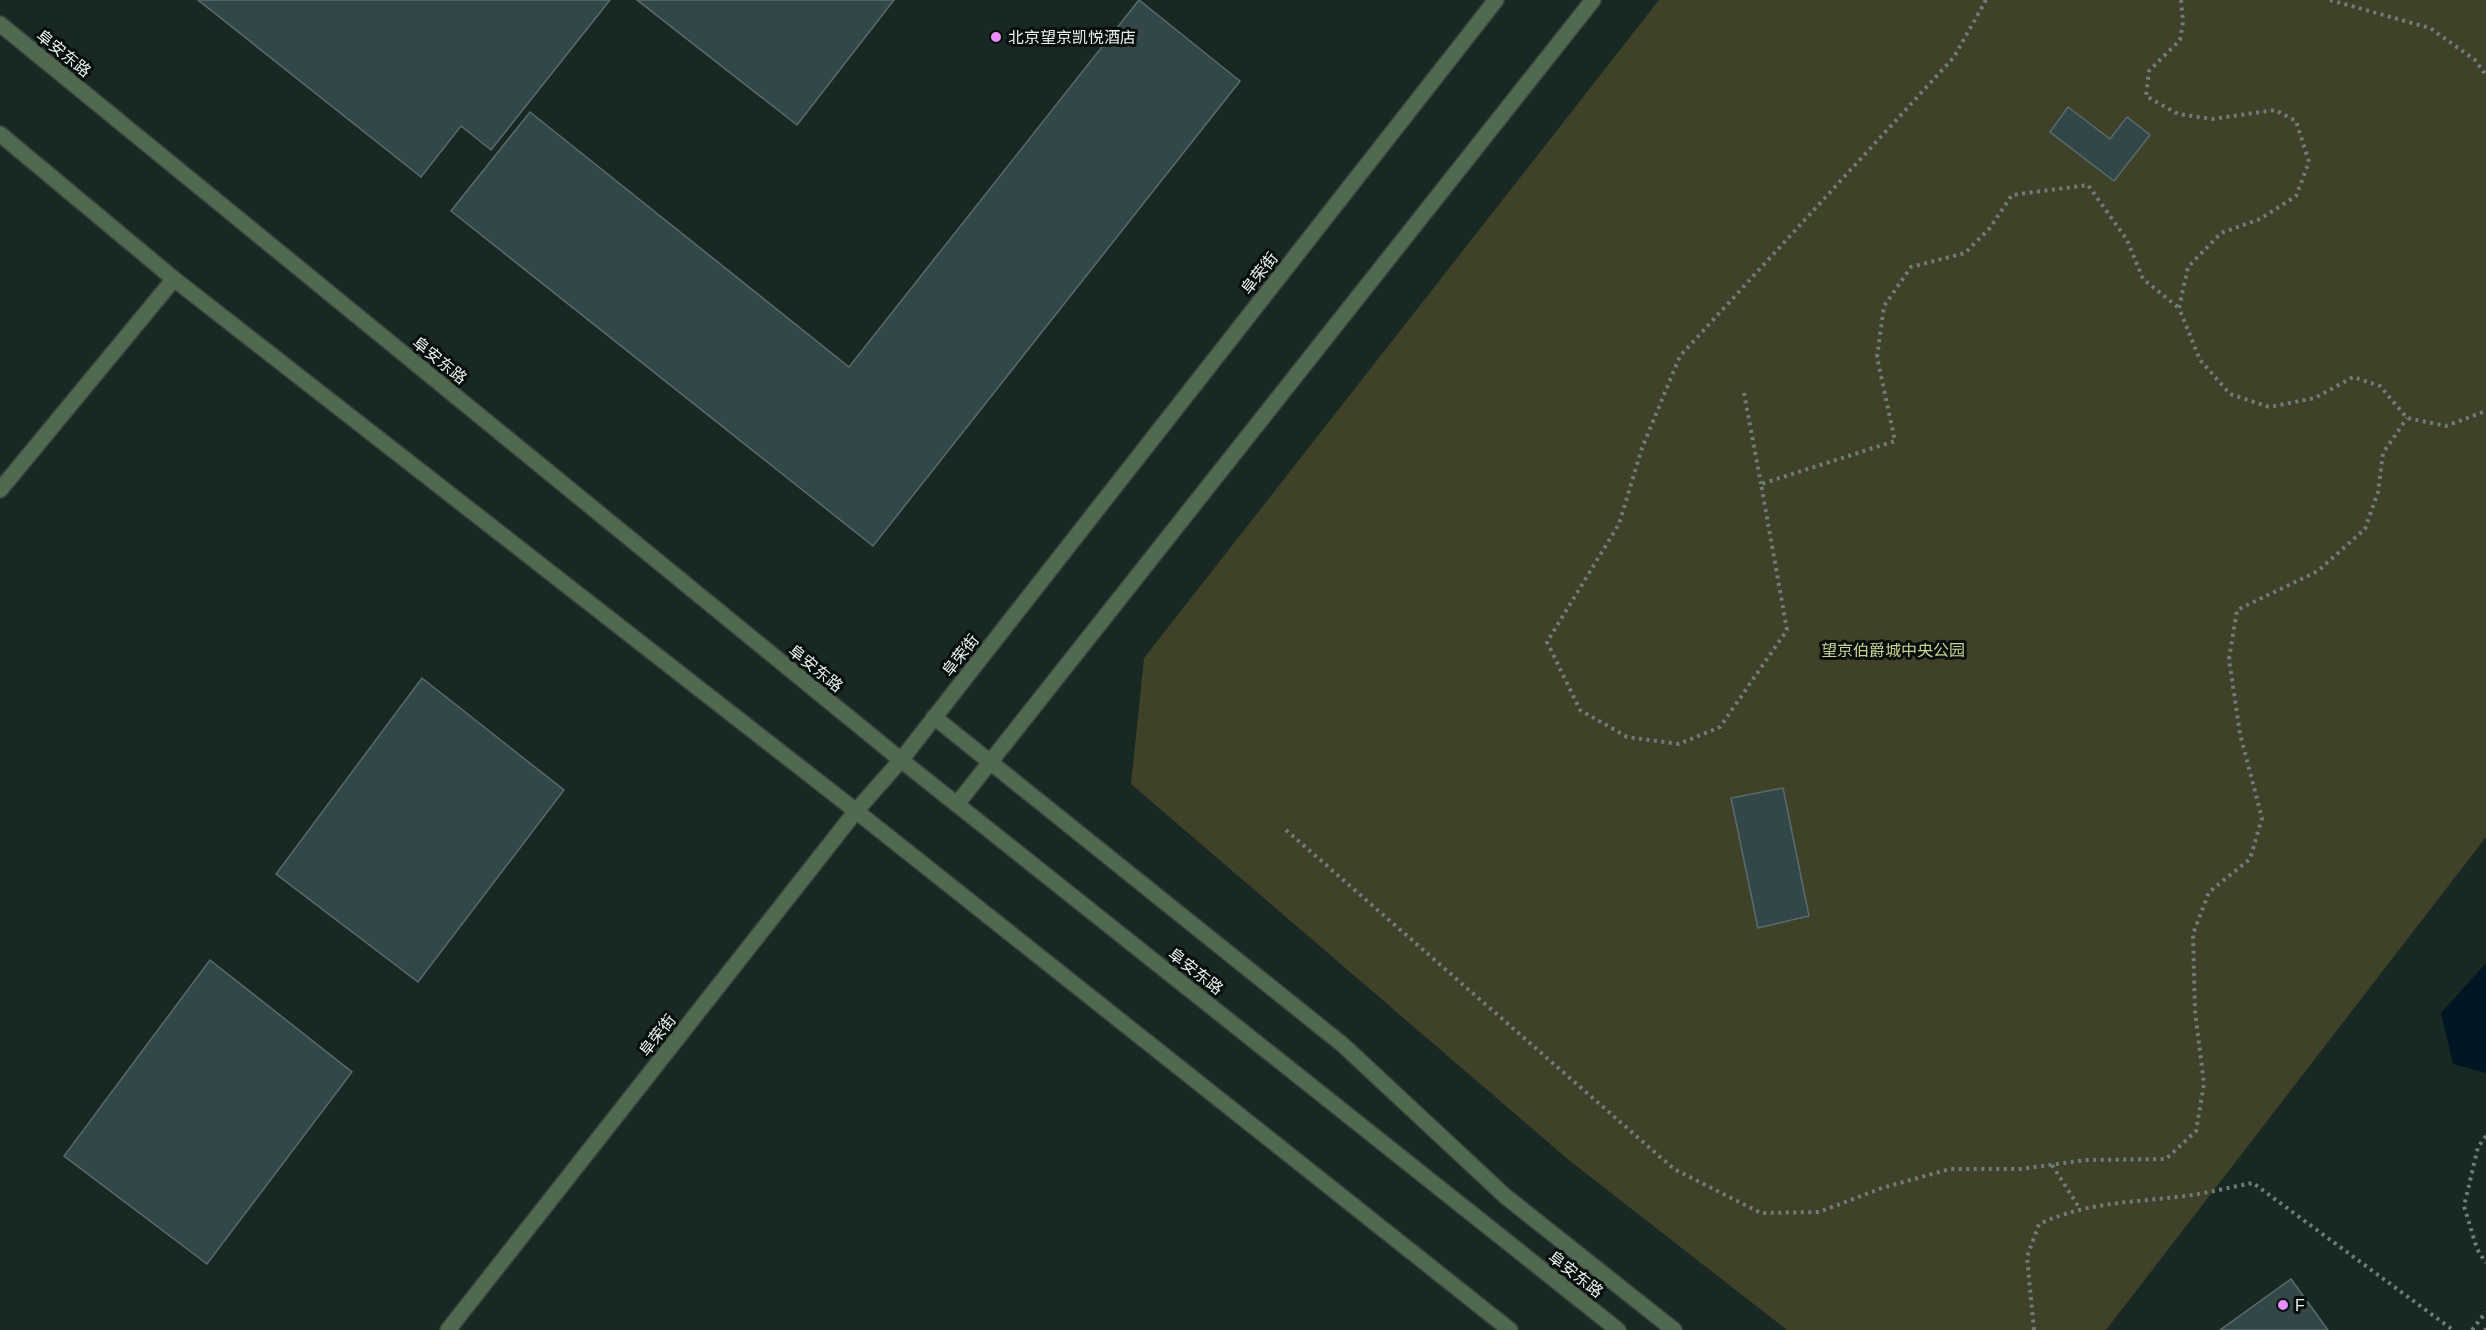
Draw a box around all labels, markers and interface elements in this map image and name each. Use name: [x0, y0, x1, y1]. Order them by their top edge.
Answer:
street label: 阜安东路: [33, 27, 94, 80]
place label: 北京望京凯悦酒店: [1008, 29, 1136, 46]
marker: 北京望京凯悦酒店: [989, 30, 1003, 44]
street label: 阜荣街: [1238, 249, 1281, 297]
street label: 阜安东路: [409, 334, 470, 387]
street label: 阜荣街: [939, 631, 982, 679]
street label: 阜安东路: [785, 642, 846, 695]
park label: 望京伯爵城中央公园: [1821, 642, 1965, 659]
street label: 阜安东路: [1165, 945, 1226, 998]
street label: 阜荣街: [636, 1011, 679, 1059]
street label: 阜安东路: [1545, 1248, 1606, 1301]
place label: F: [2295, 1297, 2305, 1314]
marker: F: [2276, 1298, 2290, 1312]

